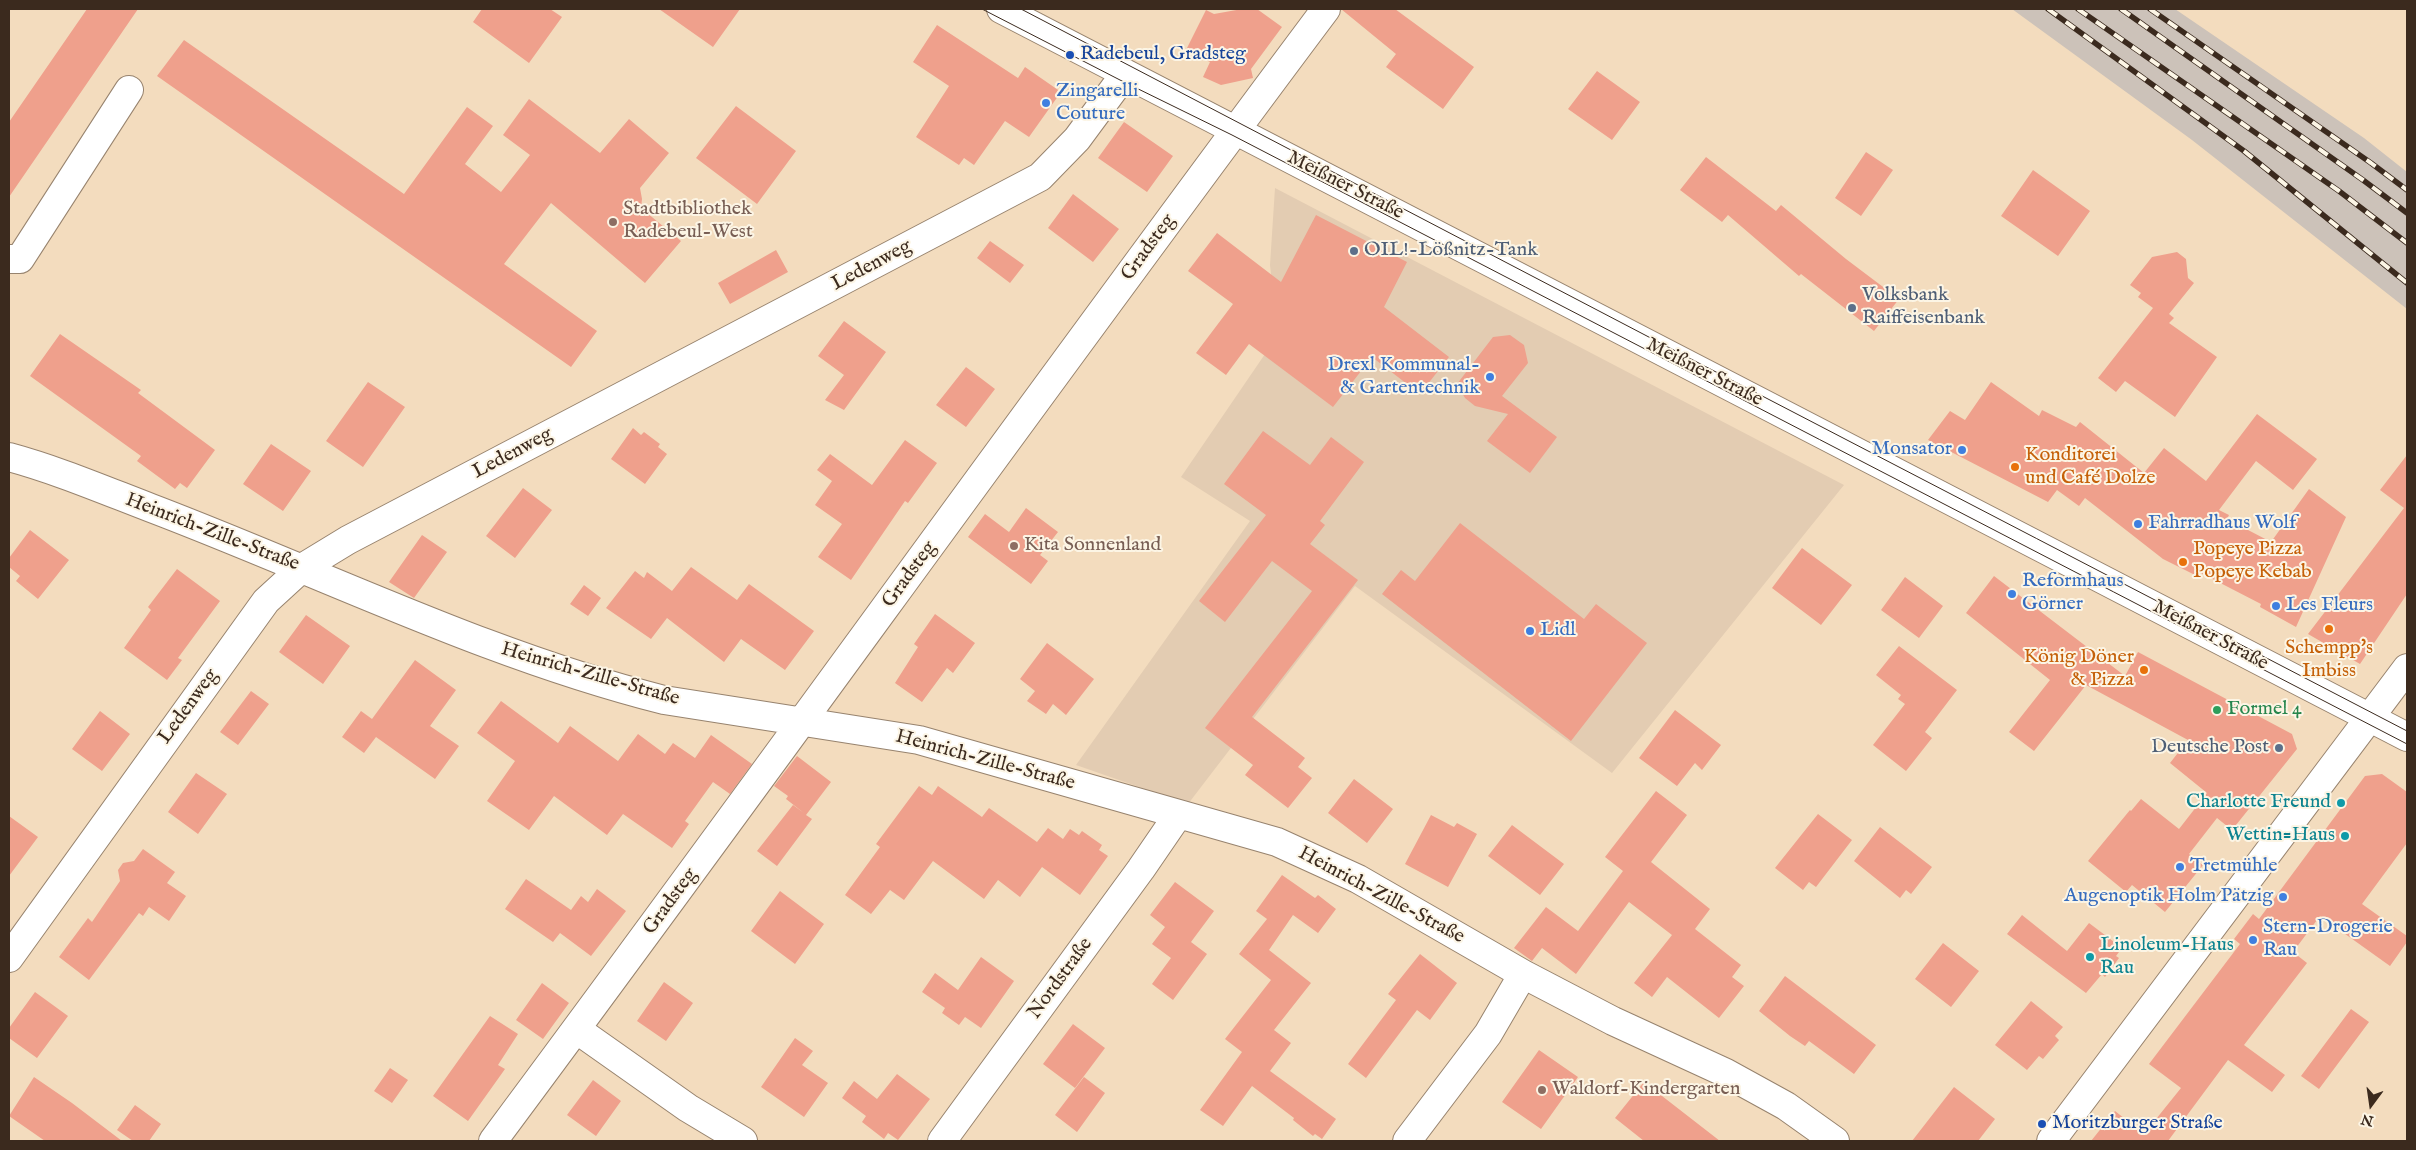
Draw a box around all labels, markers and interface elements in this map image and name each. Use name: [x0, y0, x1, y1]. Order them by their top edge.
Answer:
place label: Radebeul, Gradsteg: [1080, 43, 1246, 67]
marker: Radebeul, Gradsteg: [1064, 49, 1076, 61]
place label: Zingarelli Couture: [1056, 80, 1138, 127]
marker: Zingarelli Couture: [1040, 97, 1052, 109]
street label: Meißner Straße: [1283, 146, 1407, 226]
place label: Stadtbibliothek Radebeul-West: [623, 198, 753, 245]
street label: Gradsteg: [1117, 210, 1181, 286]
marker: Stadtbibliothek Radebeul-West: [607, 216, 619, 228]
street label: Ledenweg: [828, 235, 916, 297]
place label: OIL!-Lößnitz-Tank: [1364, 239, 1538, 263]
marker: OIL!-Lößnitz-Tank: [1348, 245, 1360, 257]
place label: Volksbank Raiffeisenbank: [1862, 284, 1985, 331]
marker: Volksbank Raiffeisenbank: [1846, 302, 1858, 314]
street label: Meißner Straße: [1642, 333, 1766, 413]
place label: Drexl Kommunal- & Gartentechnik: [1327, 354, 1480, 401]
marker: Drexl Kommunal- & Gartentechnik: [1484, 371, 1496, 383]
street label: Ledenweg: [469, 423, 557, 485]
place label: Monsator: [1871, 438, 1952, 462]
marker: Monsator: [1956, 444, 1968, 456]
place label: Konditorei und Café Dolze: [2025, 444, 2155, 491]
marker: Konditorei und Café Dolze: [2009, 461, 2021, 473]
street label: Heinrich-Zille-Straße: [122, 489, 302, 577]
place label: Fahrradhaus Wolf: [2148, 512, 2296, 536]
marker: Fahrradhaus Wolf: [2132, 518, 2144, 530]
place label: Kita Sonnenland: [1024, 534, 1161, 558]
street label: Gradsteg: [878, 537, 942, 613]
place label: Popeye Pizza Popeye Kebab: [2193, 538, 2312, 585]
marker: Kita Sonnenland: [1008, 540, 1020, 552]
marker: Popeye Pizza Popeye Kebab: [2177, 556, 2189, 568]
place label: Reformhaus Görner: [2022, 570, 2124, 617]
marker: Reformhaus Görner: [2006, 588, 2018, 600]
place label: Les Fleurs: [2286, 594, 2373, 618]
street label: Meißner Straße: [2148, 595, 2272, 677]
marker: Les Fleurs: [2270, 600, 2282, 612]
place label: Lidl: [1540, 619, 1576, 643]
marker: Schempp's Imbiss: [2323, 623, 2335, 635]
marker: Lidl: [1524, 625, 1536, 637]
place label: Schempp's Imbiss: [2285, 637, 2373, 684]
street label: Heinrich-Zille-Straße: [498, 638, 682, 712]
place label: König Döner & Pizza: [2024, 646, 2134, 693]
marker: König Döner & Pizza: [2138, 664, 2150, 676]
street label: Ledenweg: [154, 665, 224, 749]
place label: Formel 4: [2227, 698, 2302, 722]
marker: Formel 4: [2211, 704, 2223, 716]
street label: Heinrich-Zille-Straße: [893, 726, 1077, 796]
place label: Deutsche Post: [2151, 736, 2269, 760]
marker: Deutsche Post: [2273, 742, 2285, 754]
place label: Charlotte Freund: [2186, 791, 2331, 815]
marker: Charlotte Freund: [2335, 797, 2347, 809]
place label: Wettin=Haus: [2226, 824, 2335, 848]
marker: Wettin=Haus: [2339, 830, 2351, 842]
street label: Heinrich-Zille-Straße: [1294, 842, 1468, 950]
place label: Tretmühle: [2190, 855, 2277, 879]
marker: Tretmühle: [2174, 861, 2186, 873]
street label: Gradsteg: [639, 864, 703, 940]
place label: Augenoptik Holm Pätzig: [2064, 885, 2273, 909]
marker: Augenoptik Holm Pätzig: [2277, 891, 2289, 903]
place label: Stern-Drogerie Rau: [2263, 916, 2393, 963]
street label: Nordstraße: [1023, 934, 1099, 1024]
place label: Linoleum-Haus Rau: [2100, 934, 2234, 981]
marker: Stern-Drogerie Rau: [2247, 934, 2259, 946]
marker: Linoleum-Haus Rau: [2084, 951, 2096, 963]
place label: Waldorf-Kindergarten: [1552, 1078, 1740, 1102]
north arrow: [2346, 1080, 2396, 1130]
marker: Waldorf-Kindergarten: [1536, 1084, 1548, 1096]
text: N: [2359, 1109, 2375, 1130]
place label: Moritzburger Straße: [2052, 1112, 2223, 1136]
marker: Moritzburger Straße: [2036, 1118, 2048, 1130]

